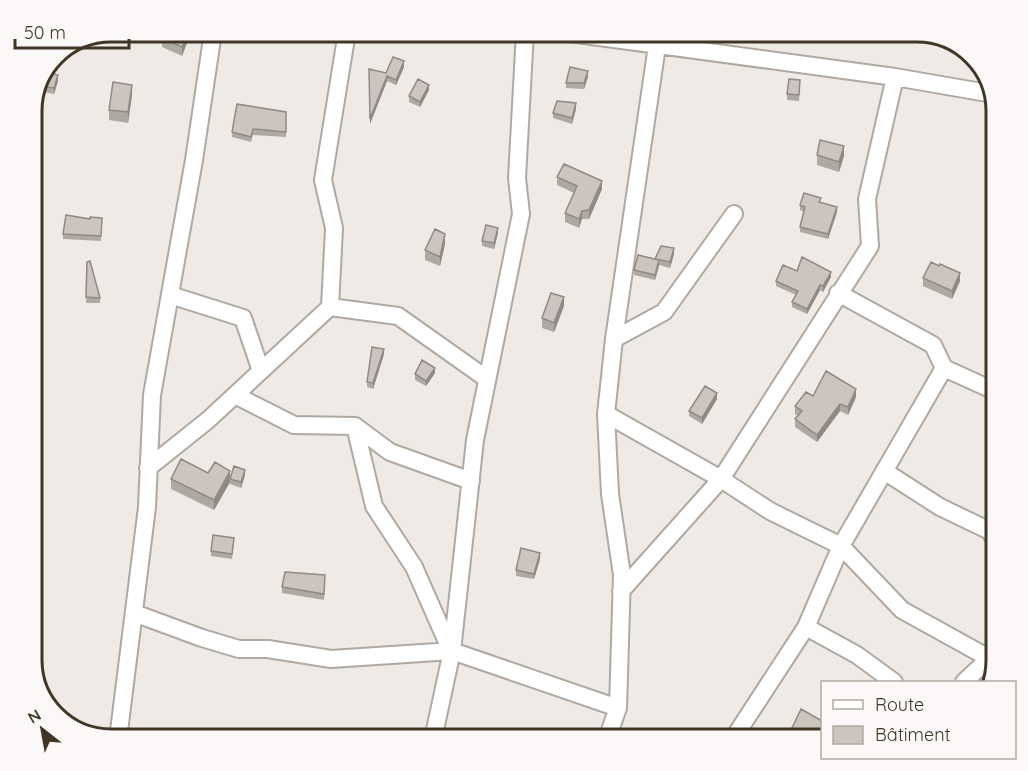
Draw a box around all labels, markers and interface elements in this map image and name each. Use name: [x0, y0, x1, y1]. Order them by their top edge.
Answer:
scale bar: [15, 12, 129, 50]
text: 50 m: [24, 21, 66, 44]
legend: [821, 681, 1016, 759]
text: Route: [875, 693, 924, 716]
north arrow: [12, 699, 72, 759]
text: N: [24, 705, 44, 728]
text: Bâtiment: [875, 723, 951, 746]

